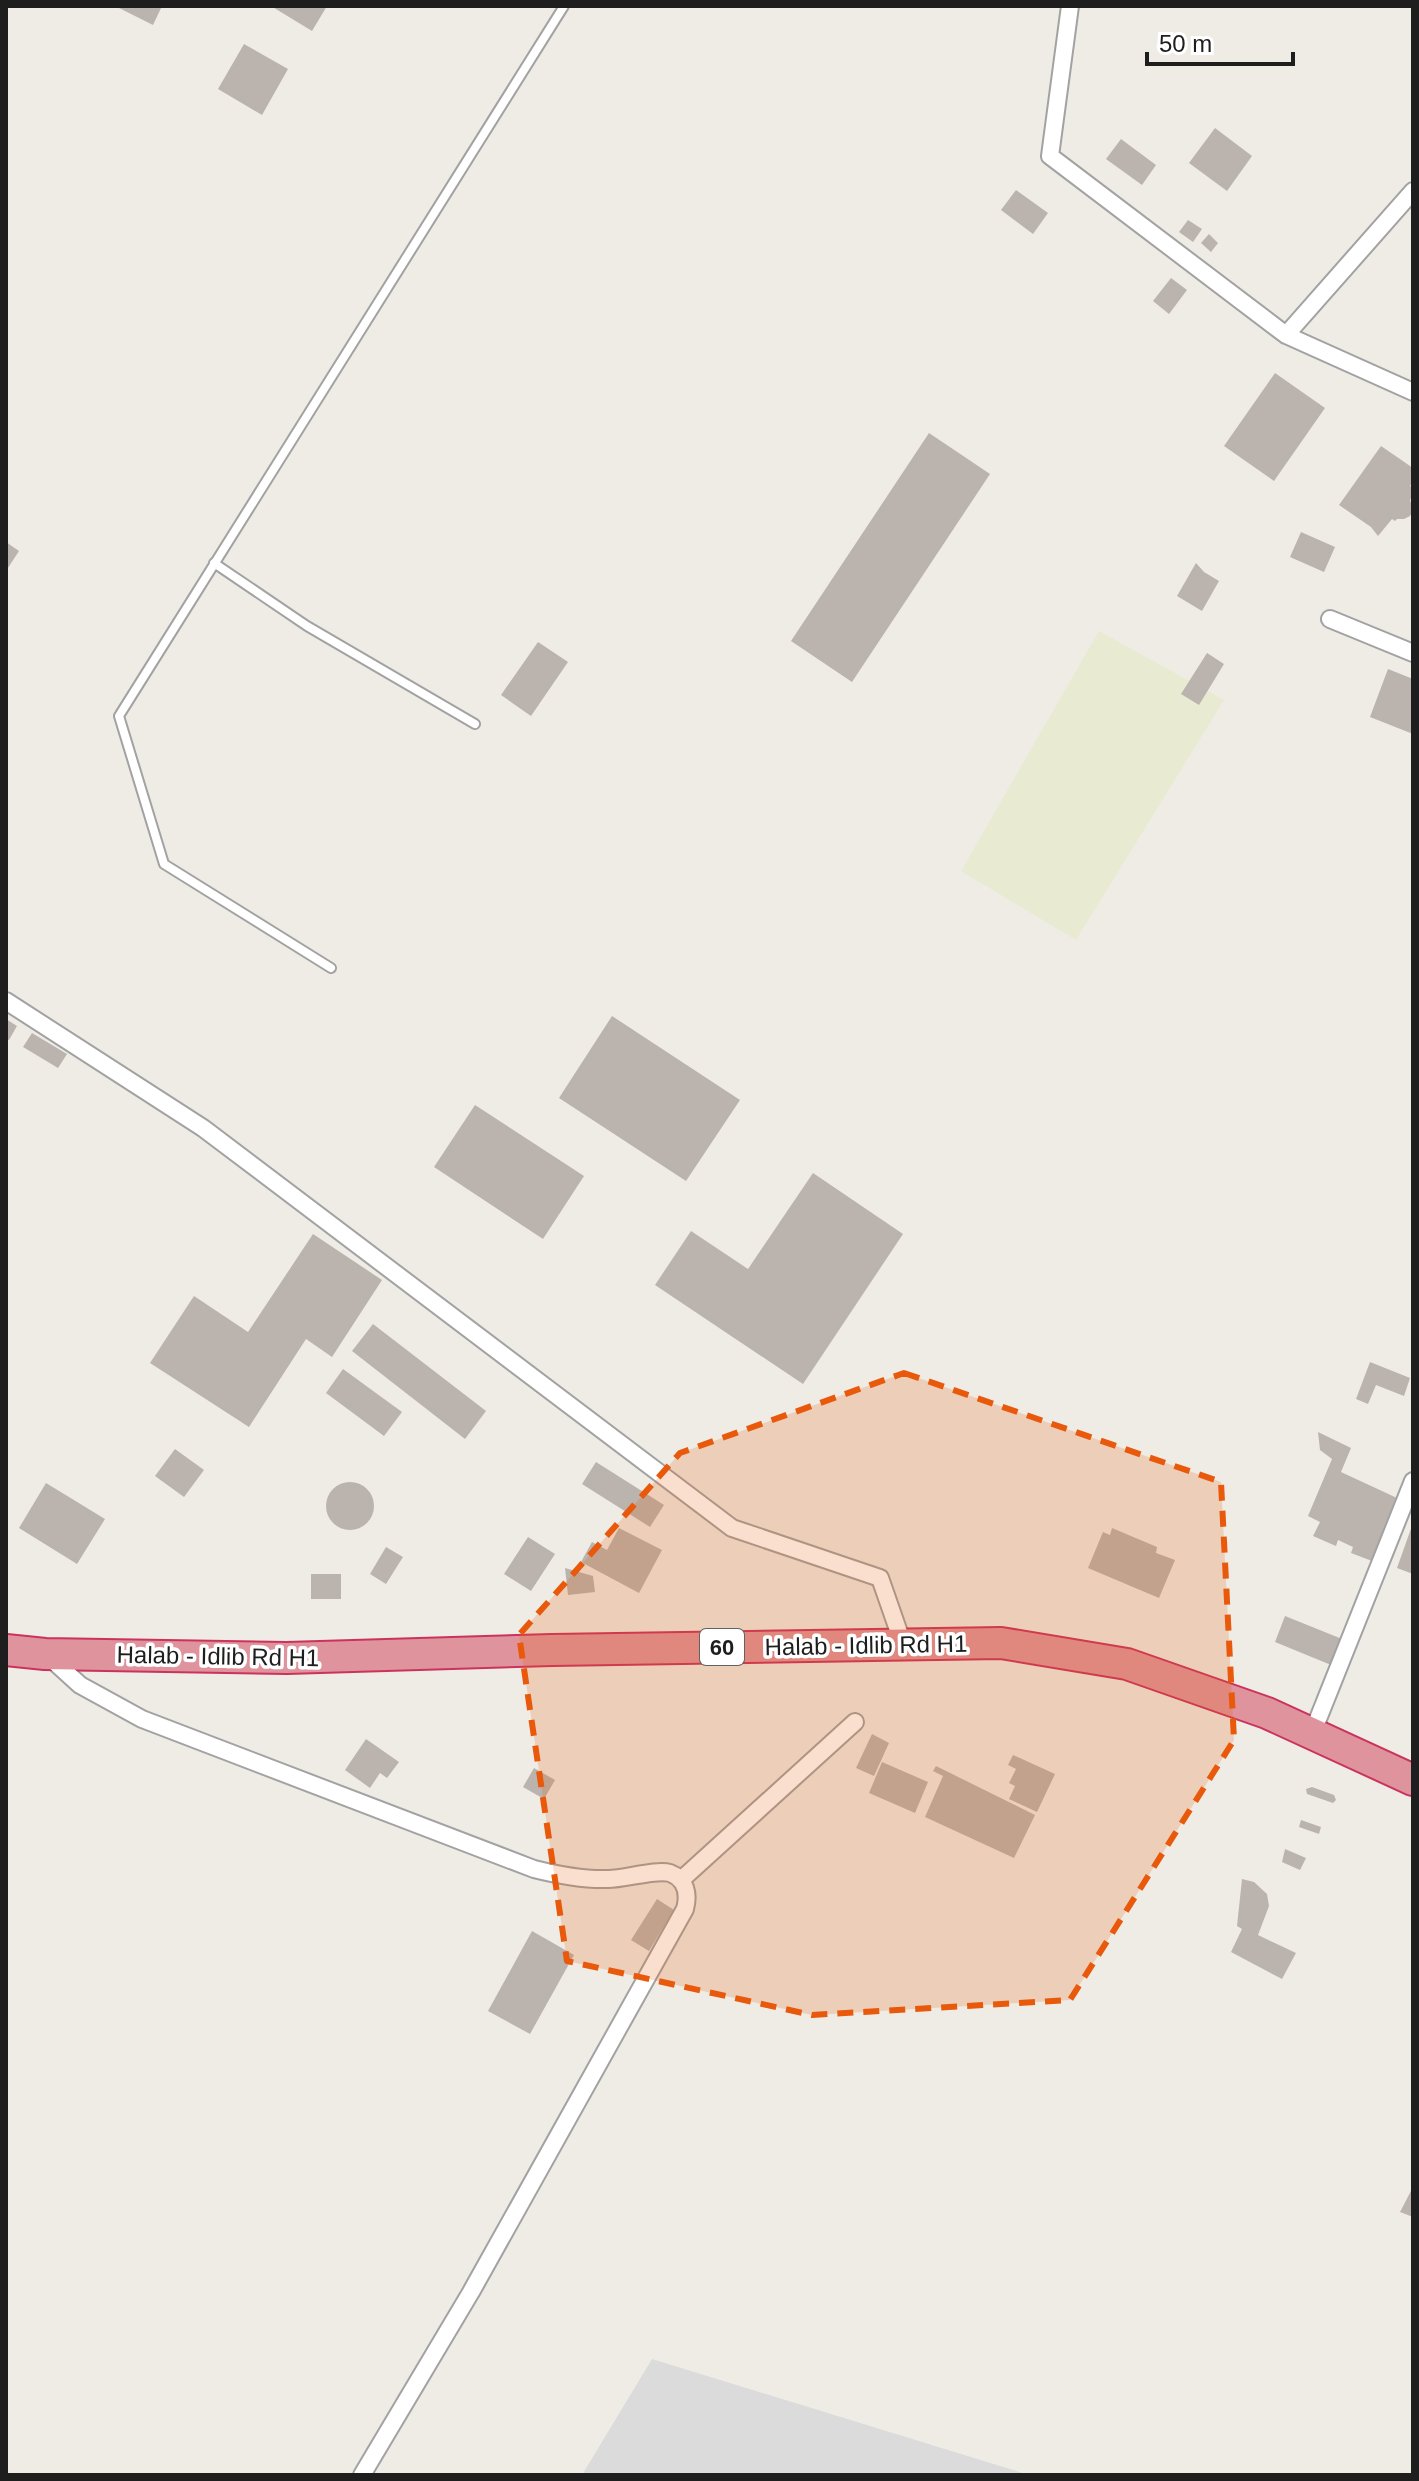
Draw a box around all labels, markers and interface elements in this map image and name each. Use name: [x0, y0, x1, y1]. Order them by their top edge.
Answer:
scale bar: [1147, 16, 1293, 66]
text: 50 m: [1159, 30, 1212, 57]
road number: 60: [700, 1629, 744, 1665]
street label: Halab - Idlib Rd H1: [764, 1630, 968, 1660]
street label: Halab - Idlib Rd H1: [116, 1641, 320, 1671]

